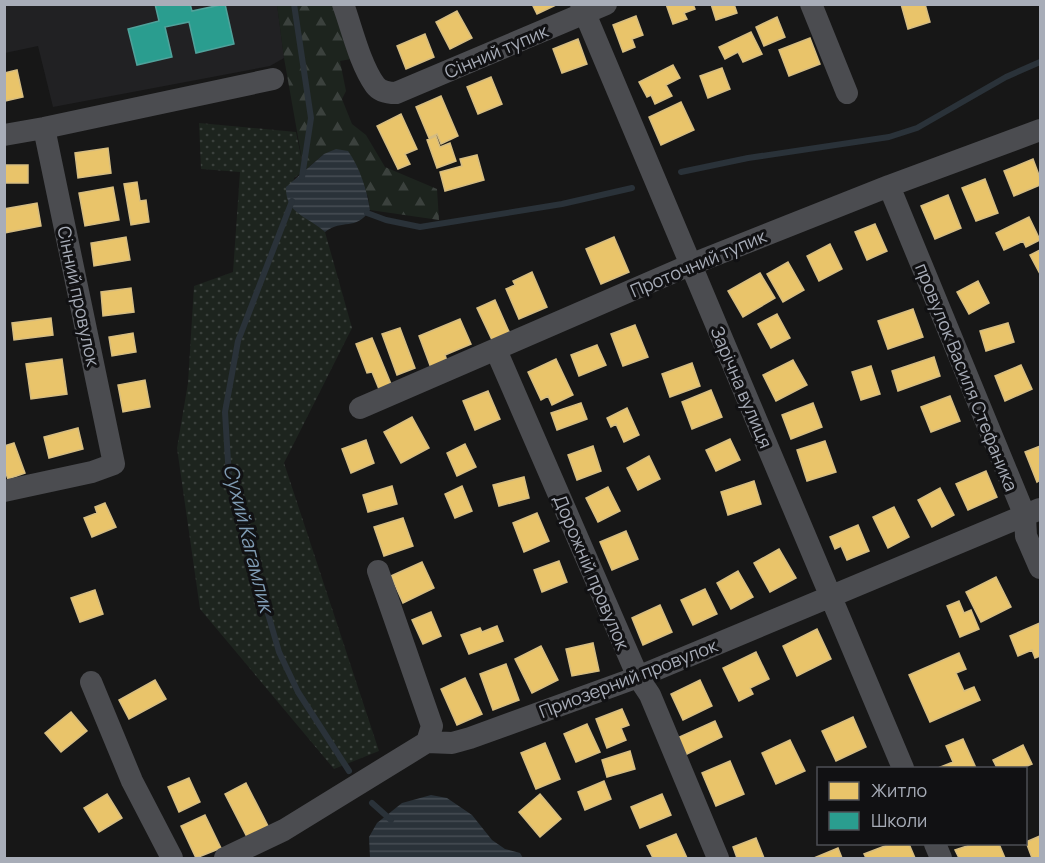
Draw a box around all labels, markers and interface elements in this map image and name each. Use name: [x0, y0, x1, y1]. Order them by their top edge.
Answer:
street label: Сінний тупик: [441, 18, 552, 84]
street label: Проточний тупик: [626, 223, 771, 302]
street label: Сінний провулок: [52, 224, 106, 369]
street label: провулок Василя Стефаника: [910, 259, 1024, 495]
street label: Зарічна вулиця: [706, 322, 778, 452]
water label: Сухий Кагамлик: [218, 461, 281, 618]
street label: Дорожній провулок: [548, 491, 636, 654]
street label: Приозерний провулок: [535, 633, 722, 723]
legend: [817, 767, 1027, 845]
text: Житло: [871, 778, 927, 802]
text: Школи: [871, 808, 927, 832]

